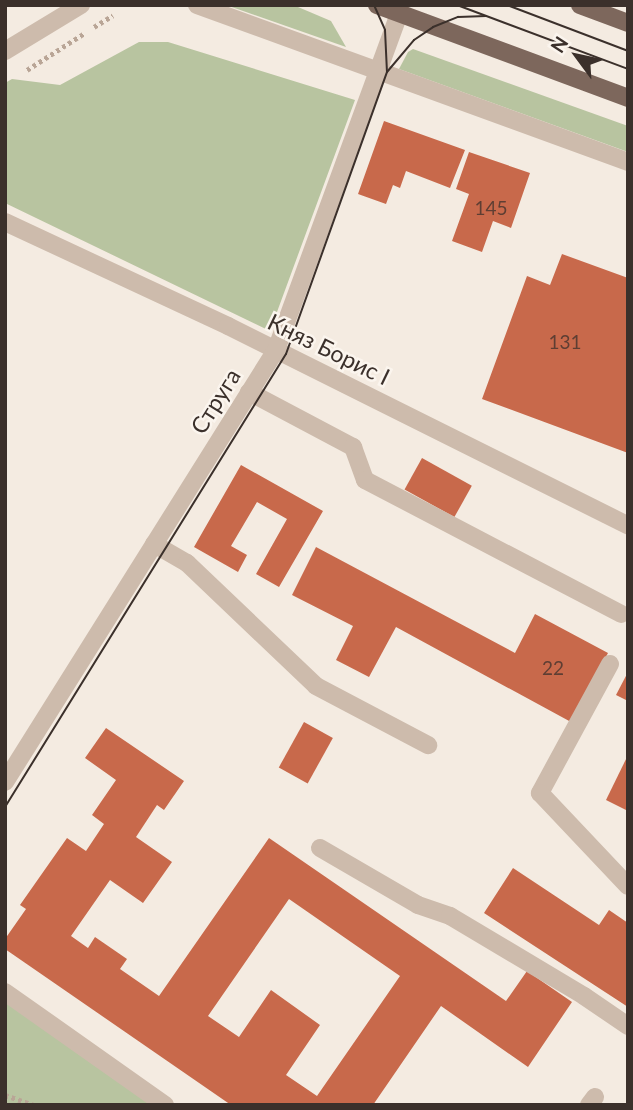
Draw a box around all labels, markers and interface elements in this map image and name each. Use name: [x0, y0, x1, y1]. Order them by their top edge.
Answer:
north arrow: [542, 21, 612, 91]
text: N: [545, 32, 573, 57]
house number: 145: [474, 197, 508, 219]
street label: Княз Борис I: [263, 308, 395, 390]
house number: 131: [548, 331, 582, 353]
street label: Струга: [184, 363, 246, 439]
house number: 22: [542, 657, 564, 679]

